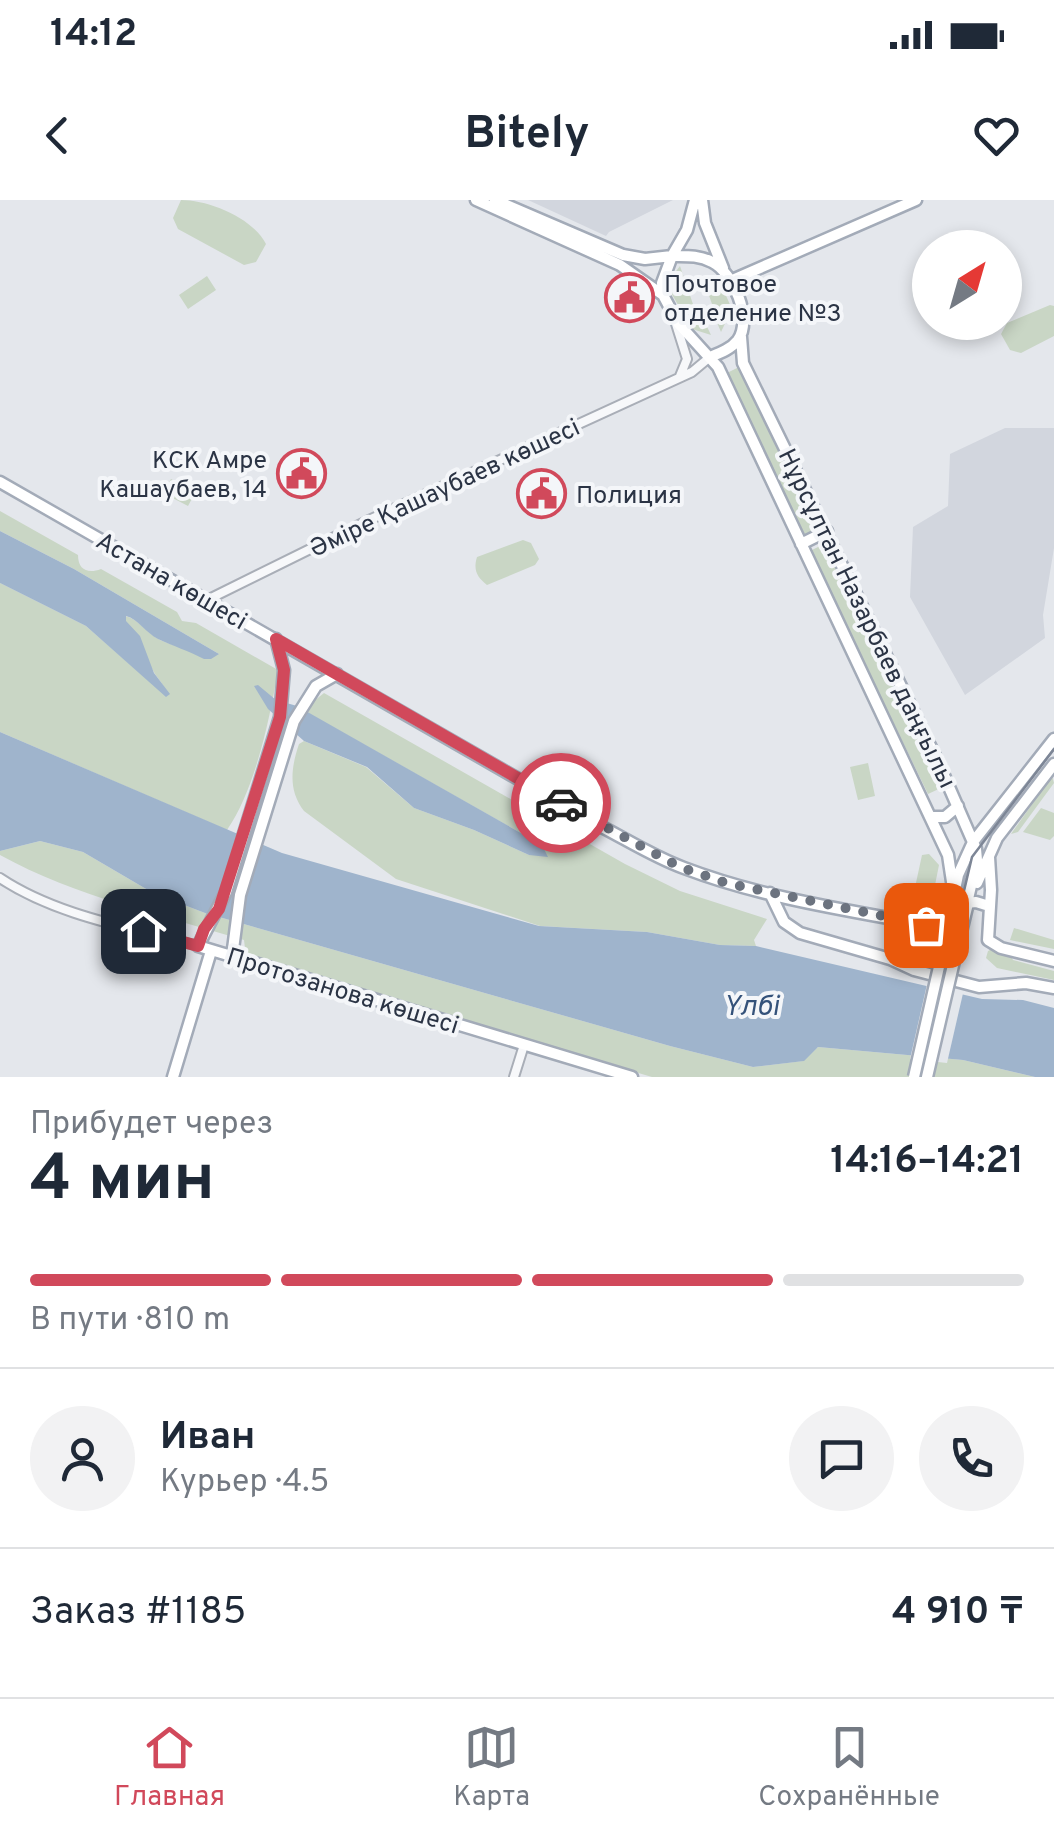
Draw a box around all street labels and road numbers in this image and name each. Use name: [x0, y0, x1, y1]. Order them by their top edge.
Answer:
street label: Әміре Қашаубаев көшесі: [305, 413, 586, 567]
street label: Нұрсұлтан Назарбаев даңғылы: [769, 444, 962, 794]
street label: Астана көшесі: [89, 526, 252, 639]
street label: Протозанова көшесі: [222, 942, 462, 1043]

